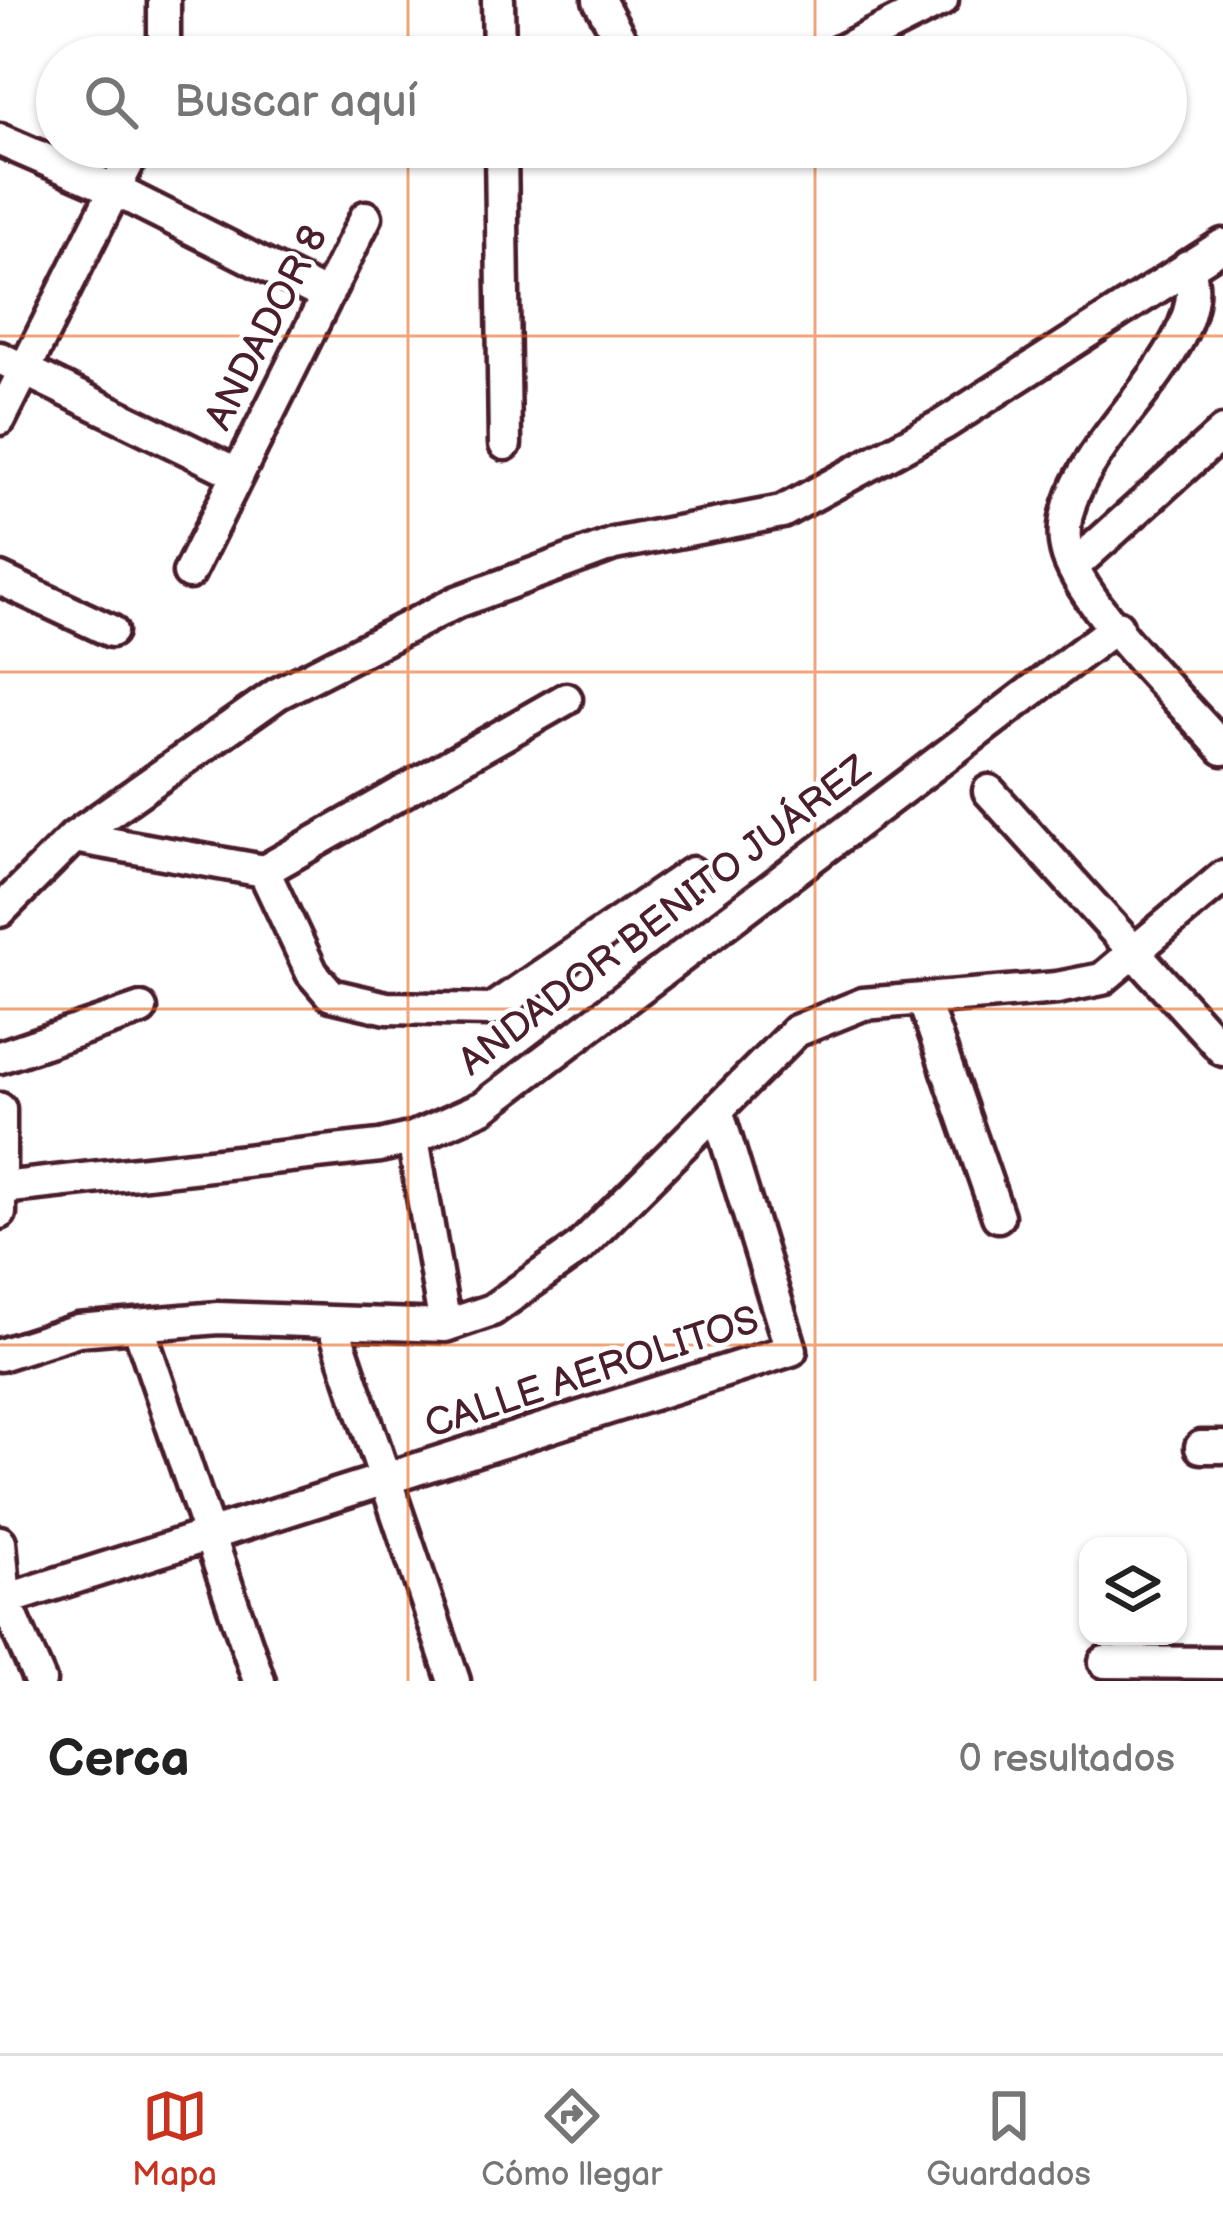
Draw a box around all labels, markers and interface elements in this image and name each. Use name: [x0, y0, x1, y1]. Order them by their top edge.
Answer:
search box: [36, 36, 1187, 168]
icon: search: [78, 69, 144, 135]
text: Buscar aquí: [174, 75, 417, 130]
street label: ANDADOR 8: [195, 218, 339, 438]
street label: ANDADOR BENITO JUÁREZ: [449, 744, 880, 1086]
street label: CALLE AEROLITOS: [419, 1297, 765, 1449]
map controls: [1079, 1537, 1187, 1645]
button: layers: [1079, 1537, 1187, 1645]
text: Cerca: [48, 1729, 190, 1790]
text: 0 resultados: [959, 1736, 1175, 1783]
tab: Mapa: [132, 2083, 217, 2195]
tab: Cómo llegar: [481, 2083, 662, 2195]
tab: Guardados: [926, 2083, 1091, 2195]

